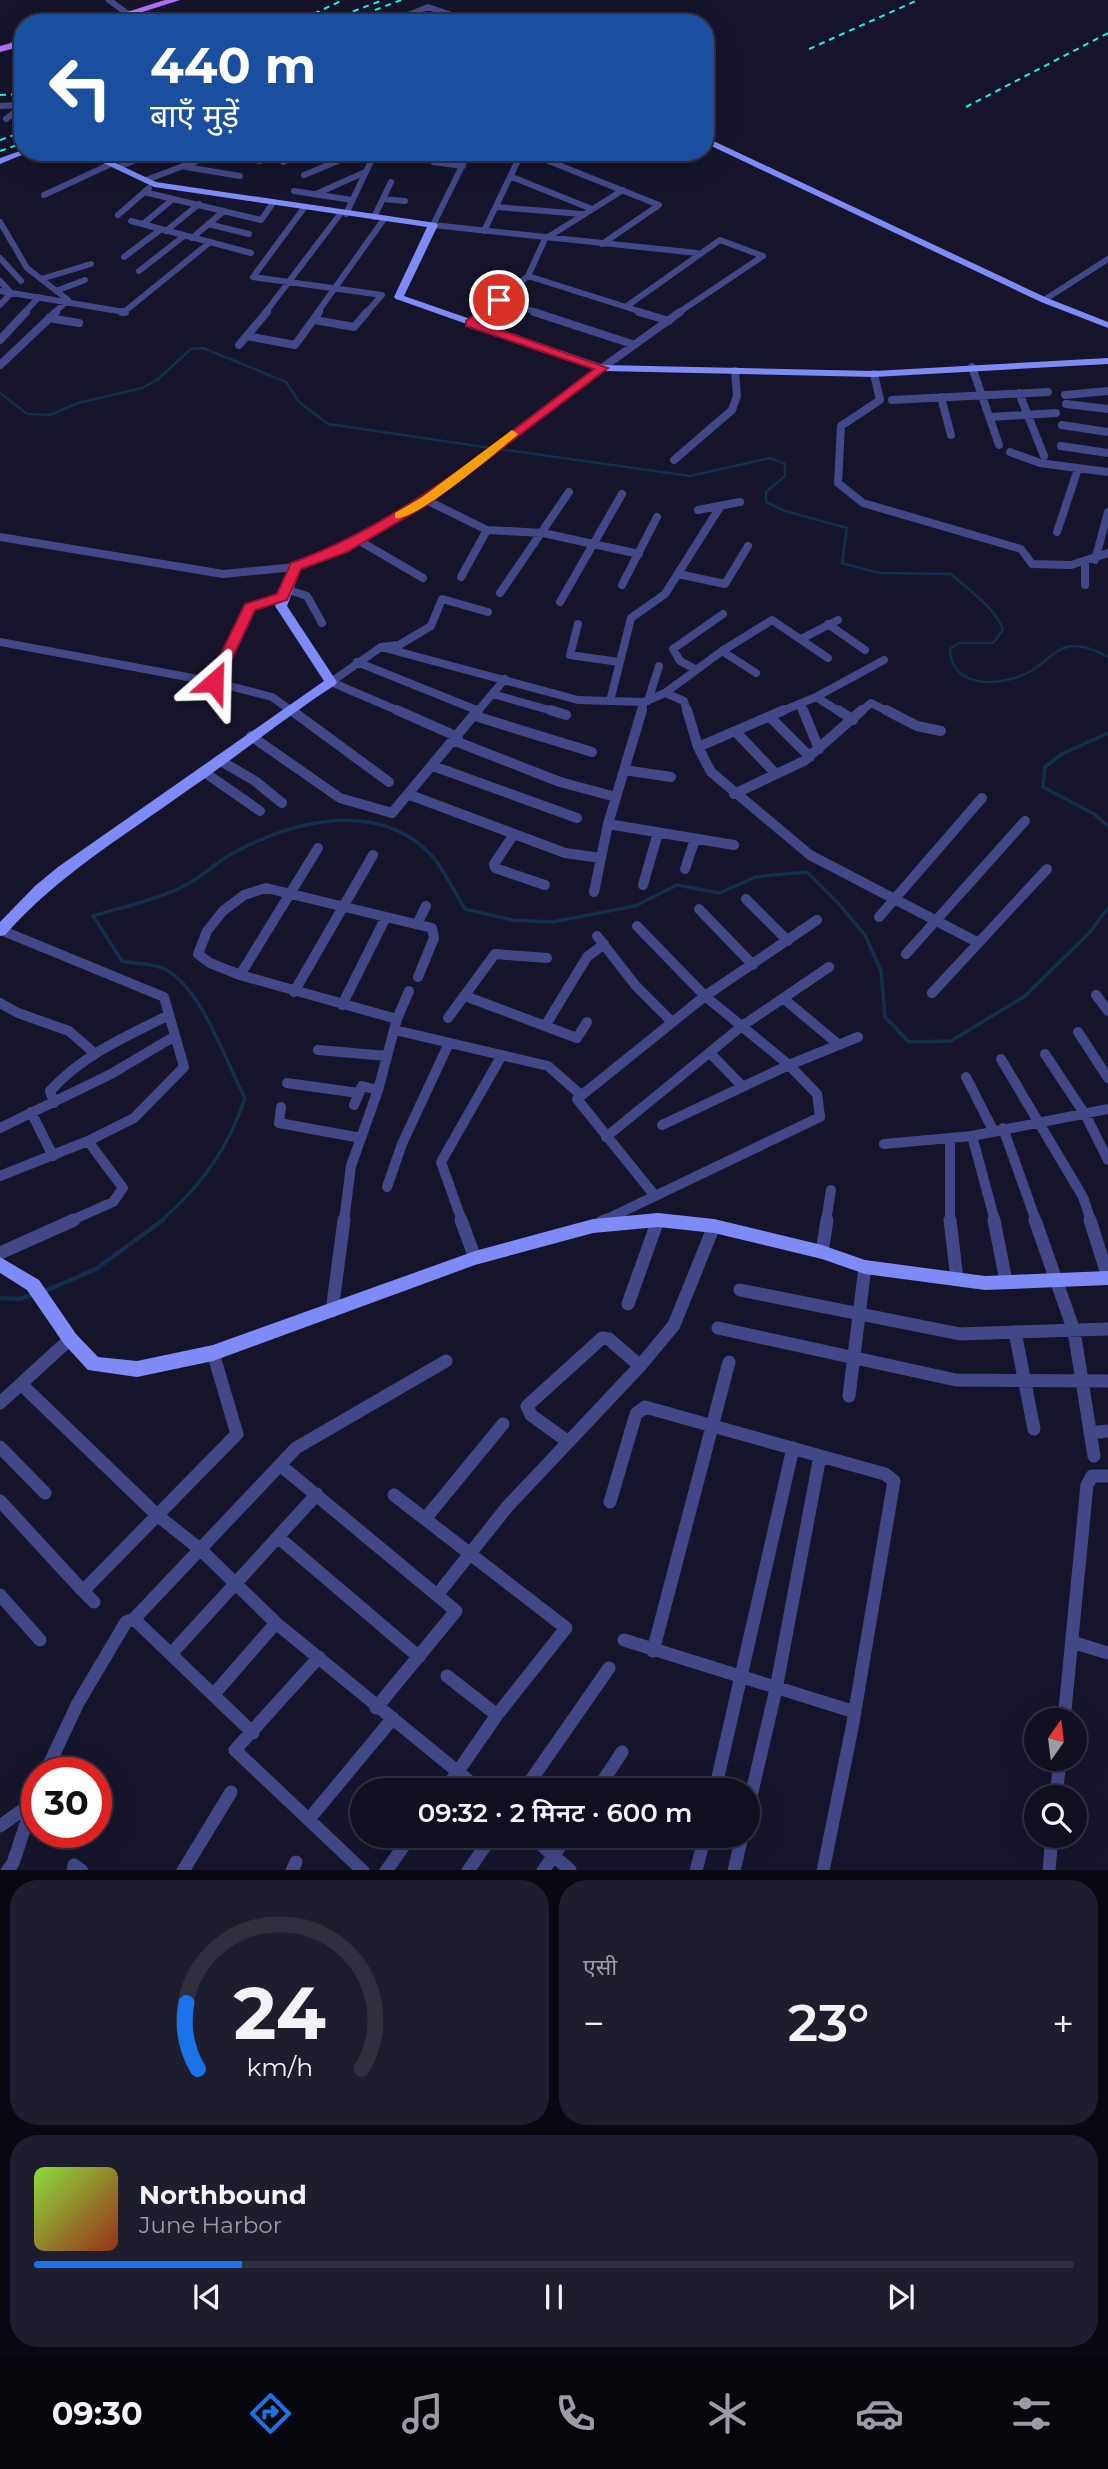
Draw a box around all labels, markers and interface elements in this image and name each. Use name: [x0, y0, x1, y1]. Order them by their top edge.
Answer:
text: 440 m: [150, 36, 316, 95]
icon: left: [35, 42, 126, 133]
text: बाएँ मुड़ें: [150, 96, 239, 135]
pin: [469, 270, 529, 330]
icon: arrive: [480, 281, 518, 319]
position arrow: [177, 645, 251, 719]
north arrow: [1024, 1708, 1087, 1771]
map controls: [1024, 1708, 1087, 1848]
speed limit sign: 30: [21, 1757, 112, 1848]
button: search: [1024, 1785, 1087, 1848]
text: 09:32 · 2 मिनट · 600 m: [418, 1797, 692, 1829]
text: एसी: [583, 1953, 617, 1981]
text: 24: [233, 1969, 326, 2057]
text: 23°: [788, 1991, 869, 2054]
text: −: [583, 2000, 605, 2047]
text: +: [1052, 2000, 1074, 2047]
text: km/h: [246, 2051, 313, 2081]
text: Northbound: [139, 2179, 307, 2211]
text: June Harbor: [139, 2211, 282, 2239]
icon: previous: [188, 2278, 226, 2316]
icon: pause: [535, 2278, 573, 2316]
icon: next: [882, 2278, 920, 2316]
icon: directions: [246, 2389, 295, 2438]
icon: music: [398, 2389, 447, 2438]
icon: phone: [551, 2389, 600, 2438]
icon: climate: [703, 2389, 752, 2438]
icon: car: [855, 2389, 904, 2438]
icon: filters: [1007, 2389, 1056, 2438]
text: 09:30: [52, 2394, 143, 2433]

